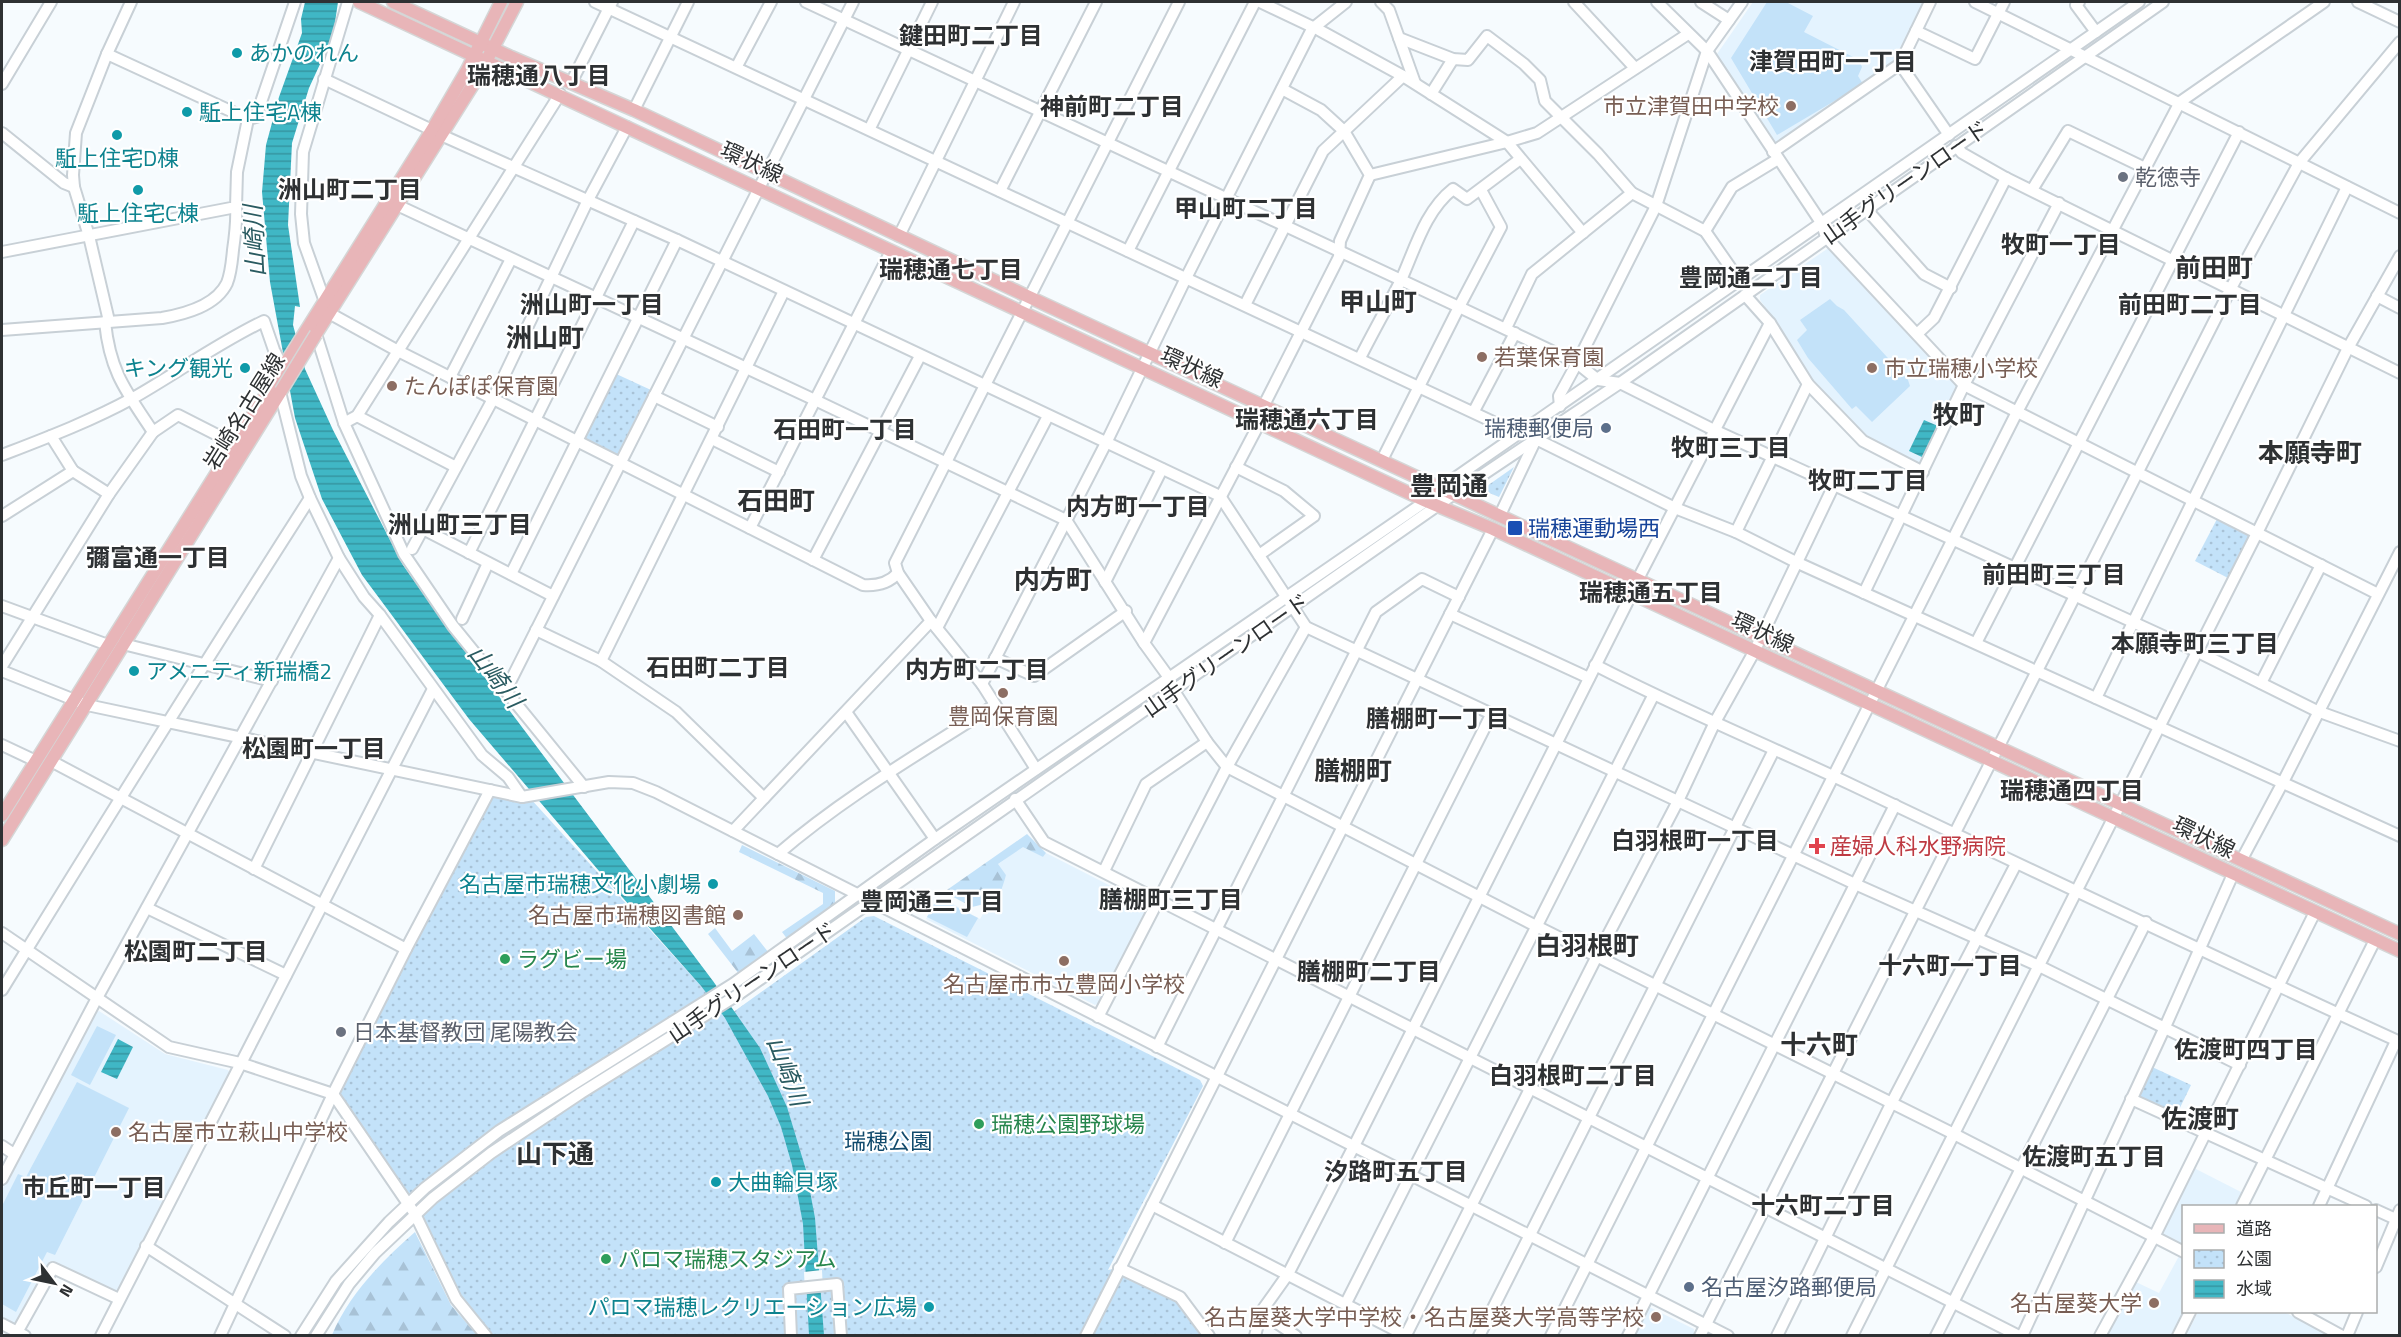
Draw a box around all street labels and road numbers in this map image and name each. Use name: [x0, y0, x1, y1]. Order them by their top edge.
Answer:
street label: 山手グリーンロード: [1815, 112, 1995, 252]
street label: 環状線: [715, 133, 789, 191]
street label: 環状線: [1155, 338, 1229, 396]
street label: 岩崎名古屋線: [195, 346, 293, 476]
street label: 山手グリーンロード: [1136, 585, 1316, 725]
street label: 環状線: [1726, 603, 1800, 661]
street label: 環状線: [2167, 807, 2241, 867]
street label: 山手グリーンロード: [661, 913, 843, 1051]

